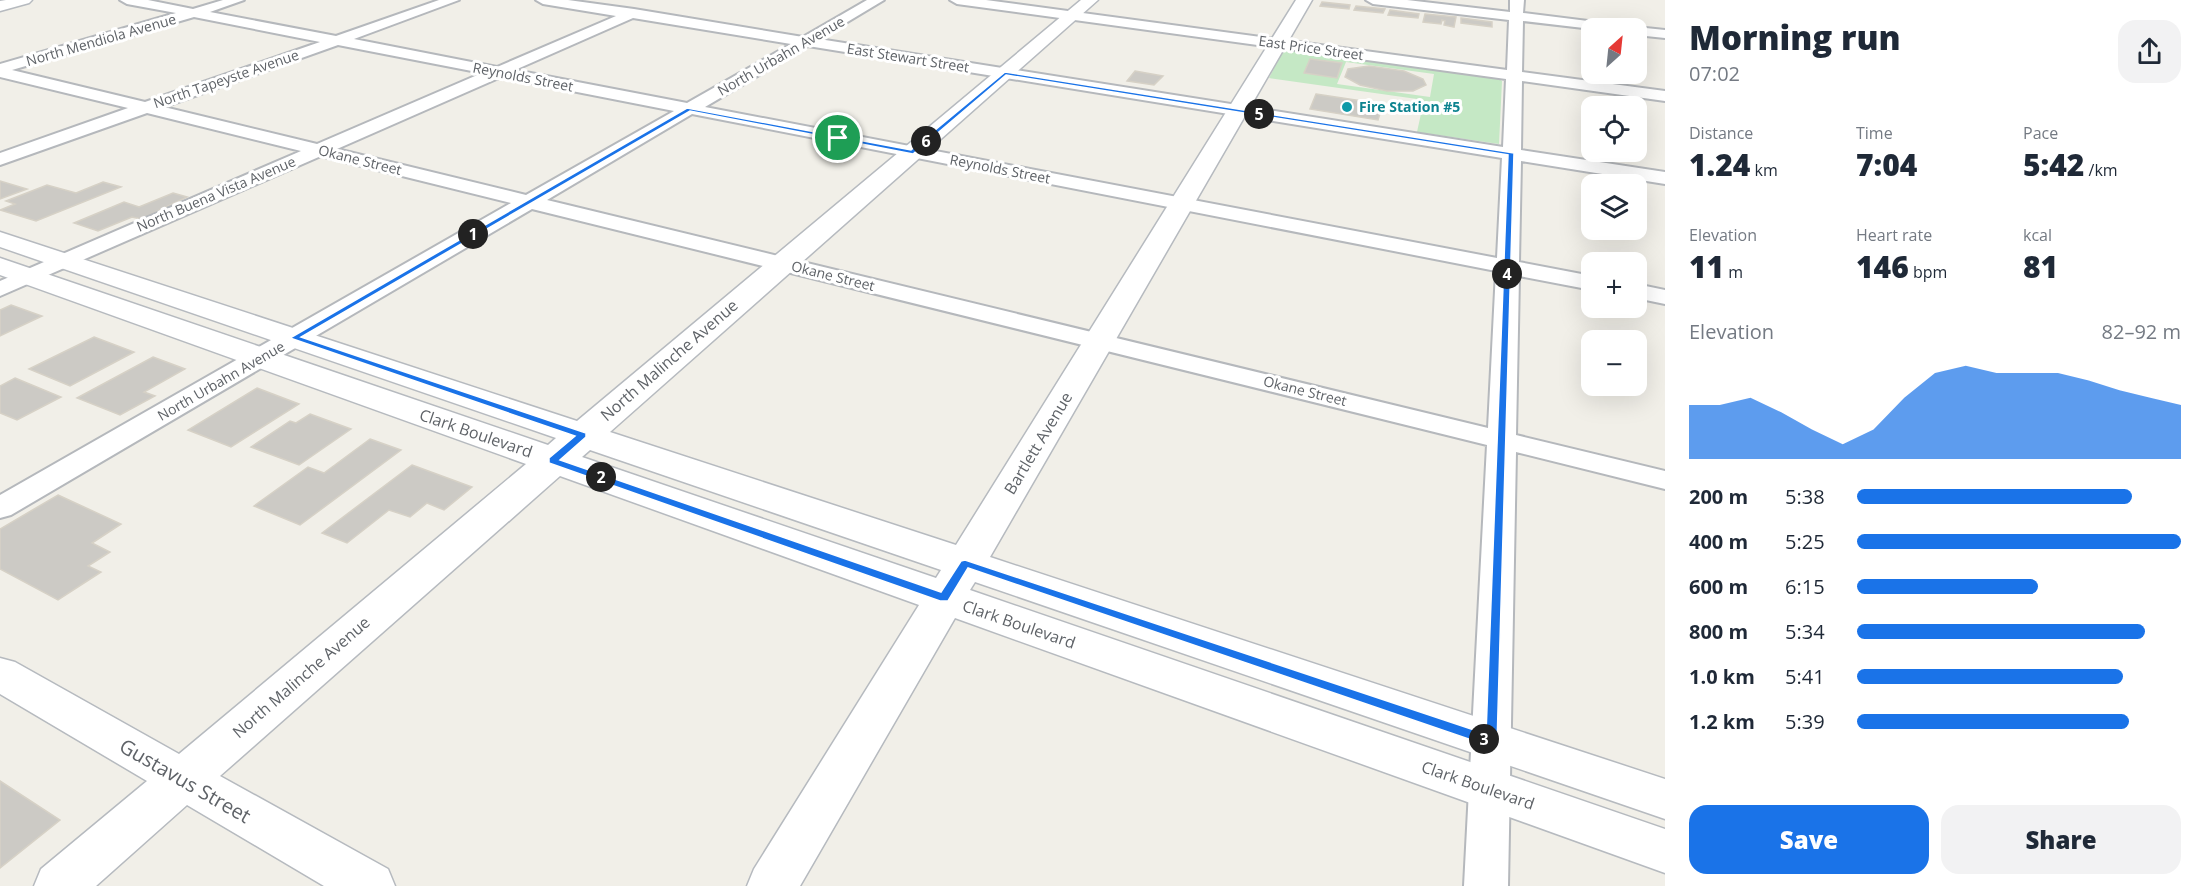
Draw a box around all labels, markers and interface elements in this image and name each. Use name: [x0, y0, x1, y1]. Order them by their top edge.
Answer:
street label: North Mendiola Avenue: [24, 9, 178, 70]
street label: North Urbahn Avenue: [714, 11, 848, 100]
text: Morning run: [1689, 15, 1901, 60]
north arrow: [1581, 18, 1647, 84]
map controls: [1581, 18, 1647, 396]
button: share: [2118, 20, 2181, 83]
street label: East Price Street: [1257, 31, 1365, 64]
street label: East Stewart Street: [846, 38, 971, 77]
street label: North Tapeyste Avenue: [151, 45, 301, 112]
street label: Reynolds Street: [471, 57, 575, 96]
text: 07:02: [1689, 60, 1740, 87]
button: locate: [1581, 96, 1647, 162]
place label: Fire Station #5: [1359, 97, 1460, 116]
pin: 5: [1244, 99, 1274, 129]
marker: Fire Station #5: [1340, 100, 1354, 114]
text: 5: [1254, 103, 1264, 125]
pin: [812, 112, 863, 163]
icon: arrive: [821, 121, 854, 154]
text: Distance: [1689, 122, 1753, 144]
text: Time: [1856, 122, 1893, 144]
text: Pace: [2023, 122, 2058, 144]
pin: 6: [911, 126, 941, 156]
text: 6: [921, 130, 931, 152]
street label: Okane Street: [316, 140, 404, 179]
text: 1.24: [1689, 144, 1750, 185]
text: 7:04: [1856, 144, 1917, 185]
text: 5:42: [2023, 144, 2084, 185]
street label: Reynolds Street: [948, 149, 1052, 188]
street label: North Buena Vista Avenue: [133, 151, 298, 236]
text: km: [1750, 159, 1778, 181]
text: /km: [2084, 159, 2118, 181]
button: layers: [1581, 174, 1647, 240]
pin: 1: [458, 219, 488, 249]
text: 1: [468, 223, 478, 245]
text: Elevation: [1689, 224, 1757, 246]
text: Heart rate: [1856, 224, 1932, 246]
text: kcal: [2023, 224, 2052, 246]
text: 11: [1689, 246, 1724, 287]
text: 146: [1856, 246, 1909, 287]
text: 81: [2023, 246, 2058, 287]
button: +: [1581, 252, 1647, 318]
street label: Okane Street: [789, 256, 877, 295]
pin: 4: [1492, 259, 1522, 289]
text: m: [1724, 261, 1743, 283]
text: bpm: [1909, 261, 1947, 283]
text: 4: [1502, 263, 1512, 285]
street label: North Malinche Avenue: [596, 294, 742, 426]
text: Elevation: [1689, 318, 1774, 345]
text: 82–92 m: [2102, 318, 2181, 345]
button: −: [1581, 330, 1647, 396]
street label: North Urbahn Avenue: [154, 336, 288, 425]
street label: Okane Street: [1261, 371, 1349, 410]
street label: Bartlett Avenue: [999, 388, 1077, 498]
street label: Clark Boulevard: [417, 403, 535, 463]
pin: 2: [586, 462, 616, 492]
text: 2: [596, 466, 606, 488]
text: 200 m: [1689, 483, 1748, 510]
text: 5:38: [1785, 483, 1825, 510]
text: 400 m: [1689, 528, 1748, 555]
text: 5:25: [1785, 528, 1825, 555]
text: 600 m: [1689, 573, 1748, 600]
text: 6:15: [1785, 573, 1825, 600]
street label: Clark Boulevard: [960, 594, 1078, 654]
street label: North Malinche Avenue: [228, 611, 374, 743]
text: 800 m: [1689, 618, 1748, 645]
text: 5:34: [1785, 618, 1825, 645]
text: 1.0 km: [1689, 663, 1755, 690]
text: 5:41: [1785, 663, 1825, 690]
text: 1.2 km: [1689, 708, 1755, 735]
text: 5:39: [1785, 708, 1825, 735]
pin: 3: [1469, 724, 1499, 754]
text: 3: [1479, 728, 1489, 750]
street label: Gustavus Street: [115, 732, 256, 829]
street label: Clark Boulevard: [1419, 755, 1537, 815]
button: Save: [1689, 805, 1929, 874]
button: Share: [1941, 805, 2181, 874]

